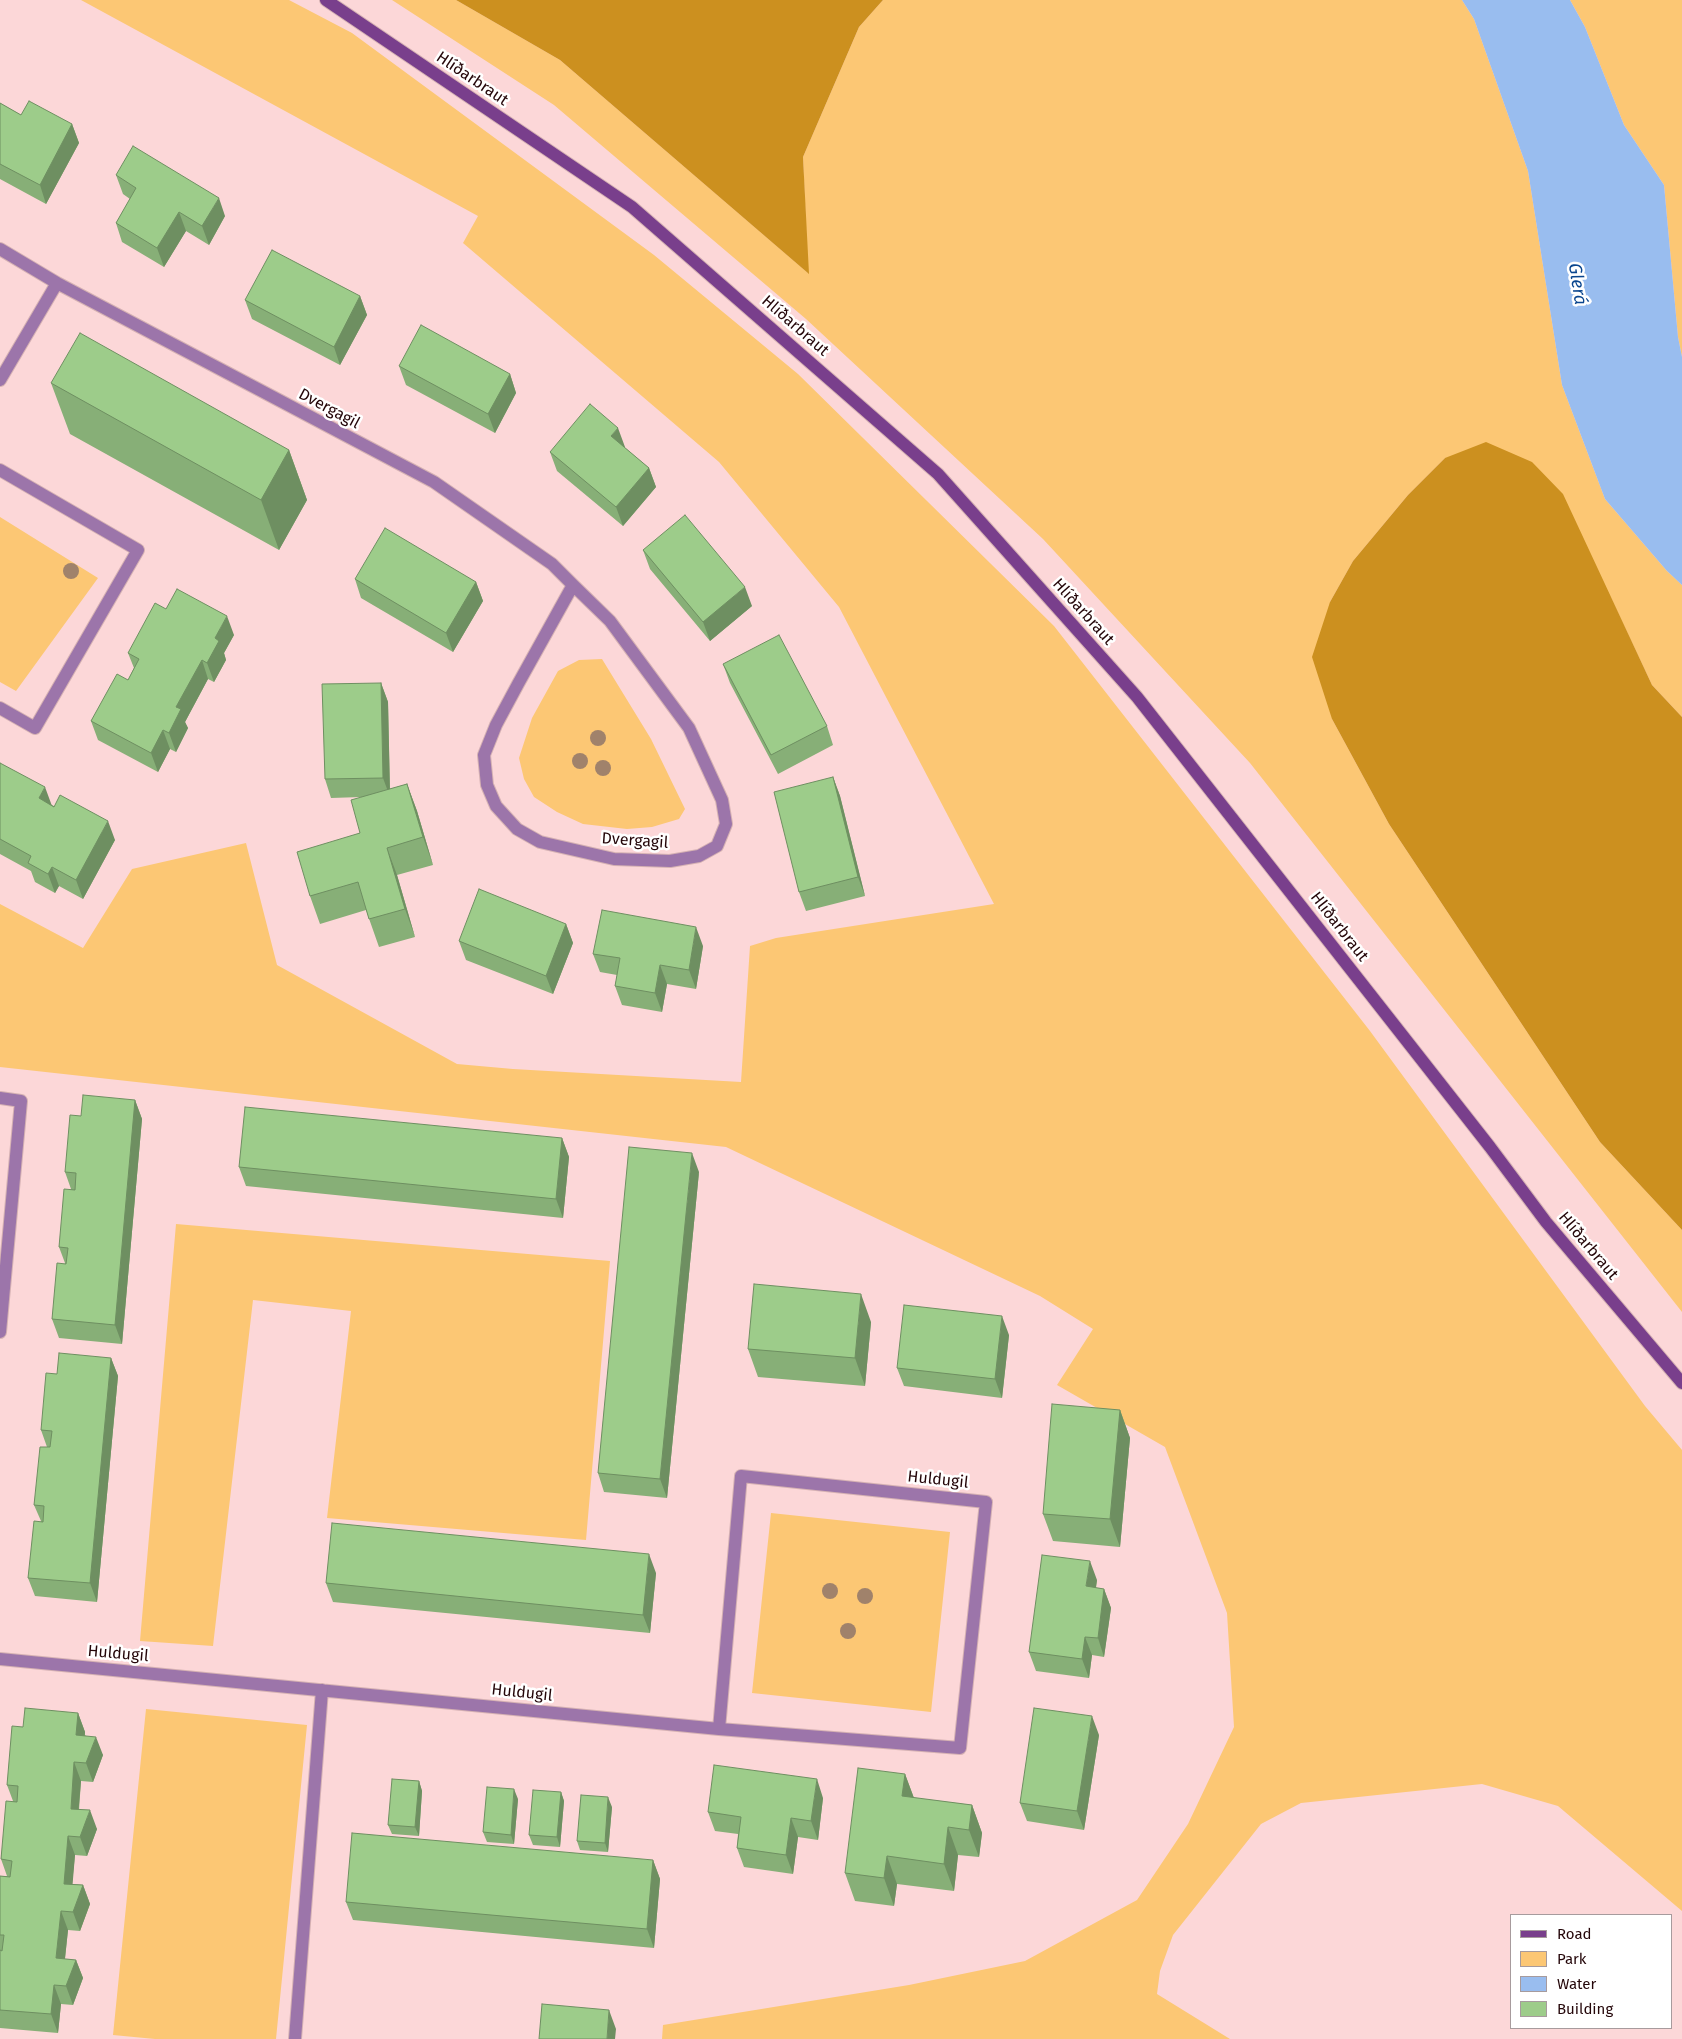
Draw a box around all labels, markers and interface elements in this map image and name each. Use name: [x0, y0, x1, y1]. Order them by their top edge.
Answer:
street label: Hlíðarbraut: [432, 48, 512, 110]
water label: Glerá: [1563, 261, 1591, 307]
street label: Hlíðarbraut: [757, 292, 833, 360]
street label: Dvergagil: [295, 385, 363, 433]
street label: Hlíðarbraut: [1048, 575, 1118, 649]
street label: Dvergagil: [601, 829, 669, 853]
street label: Hlíðarbraut: [1306, 888, 1372, 966]
street label: Hlíðarbraut: [1554, 1208, 1622, 1284]
street label: Huldugil: [907, 1467, 969, 1493]
street label: Huldugil: [87, 1642, 149, 1666]
street label: Huldugil: [491, 1680, 553, 1706]
legend: [1510, 1914, 1672, 2029]
text: Road: [1557, 1925, 1592, 1943]
text: Park: [1557, 1950, 1587, 1968]
text: Water: [1557, 1975, 1596, 1993]
text: Building: [1557, 2000, 1613, 2018]

